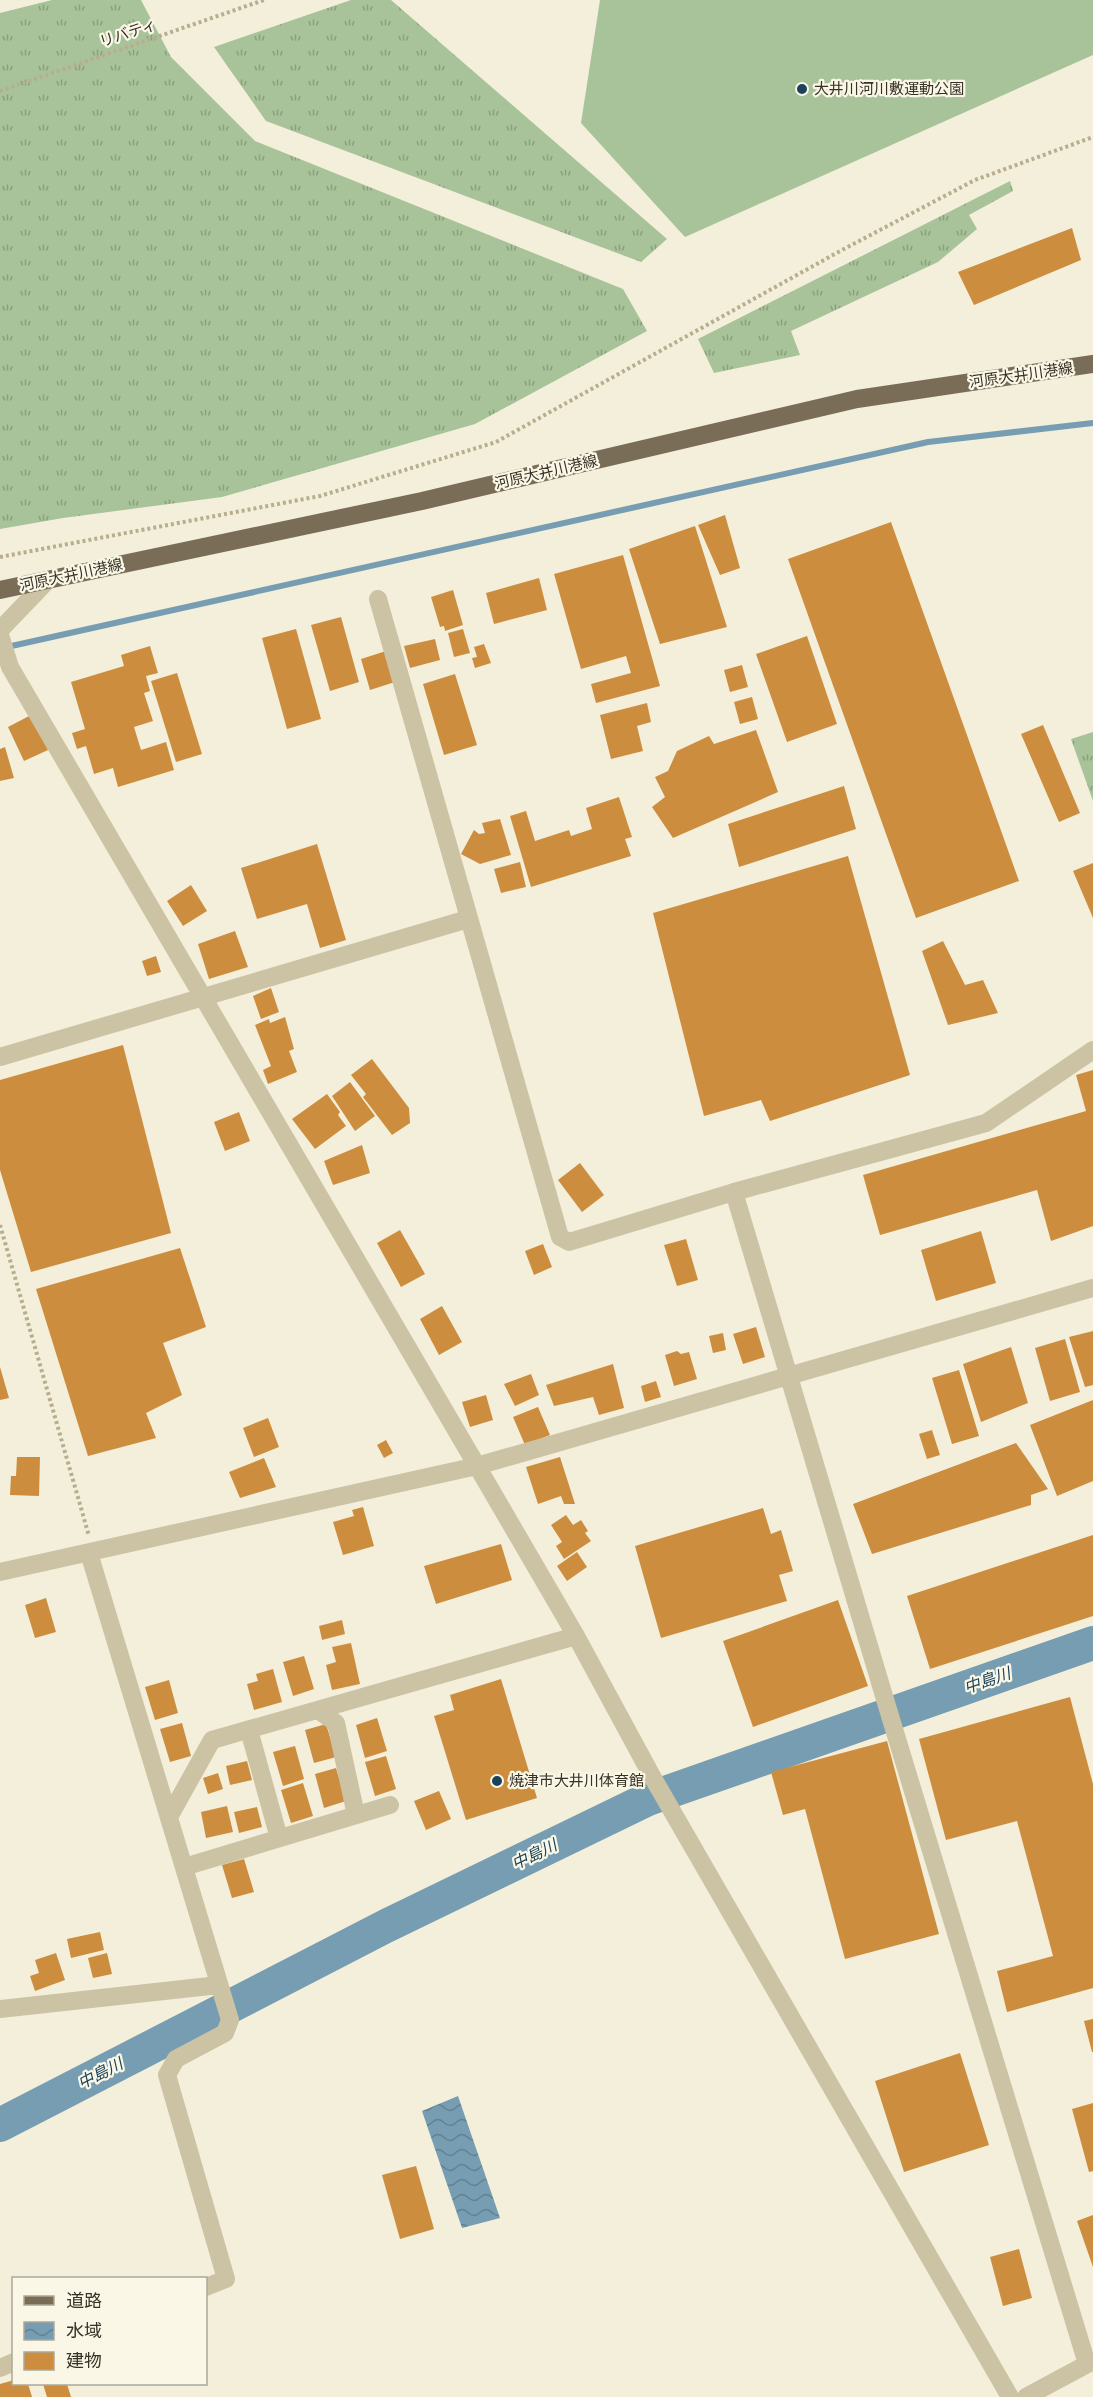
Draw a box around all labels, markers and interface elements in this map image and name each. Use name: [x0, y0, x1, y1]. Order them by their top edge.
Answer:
street label: リバティ: [97, 14, 159, 51]
place label: 大井川河川敷運動公園: [814, 79, 964, 98]
marker: 大井川河川敷運動公園: [795, 82, 809, 96]
street label: 河原大井川港線: [968, 358, 1074, 391]
street label: 河原大井川港線: [493, 450, 599, 493]
street label: 河原大井川港線: [18, 554, 124, 595]
water label: 中島川: [961, 1662, 1015, 1697]
place label: 焼津市大井川体育館: [509, 1771, 644, 1790]
marker: 焼津市大井川体育館: [490, 1774, 504, 1788]
water label: 中島川: [508, 1834, 562, 1874]
water label: 中島川: [74, 2052, 128, 2093]
legend: [12, 2277, 207, 2385]
text: 道路: [66, 2289, 102, 2312]
text: 水域: [66, 2319, 102, 2342]
text: 建物: [66, 2349, 102, 2372]

